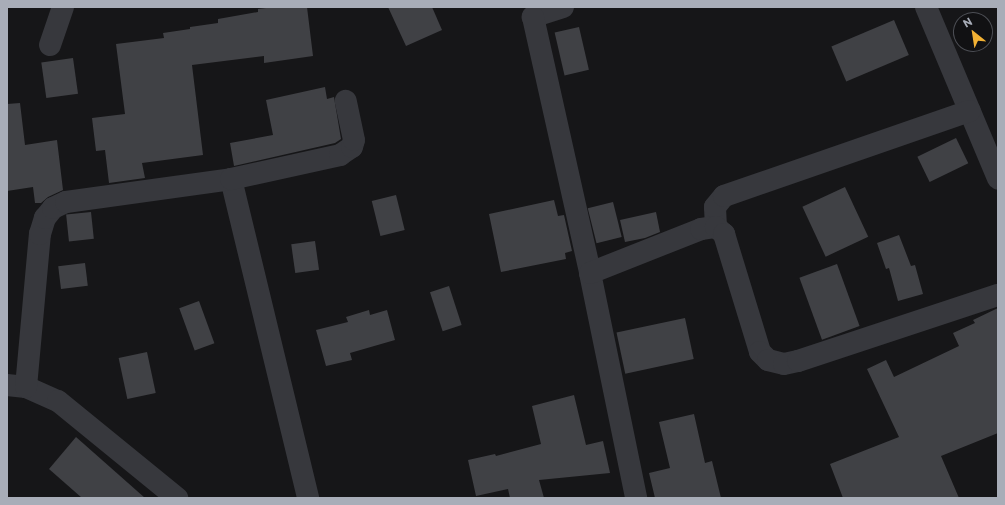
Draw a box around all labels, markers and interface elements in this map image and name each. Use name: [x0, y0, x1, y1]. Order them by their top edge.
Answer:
north arrow: [953, 12, 993, 52]
text: N: [960, 14, 974, 30]

